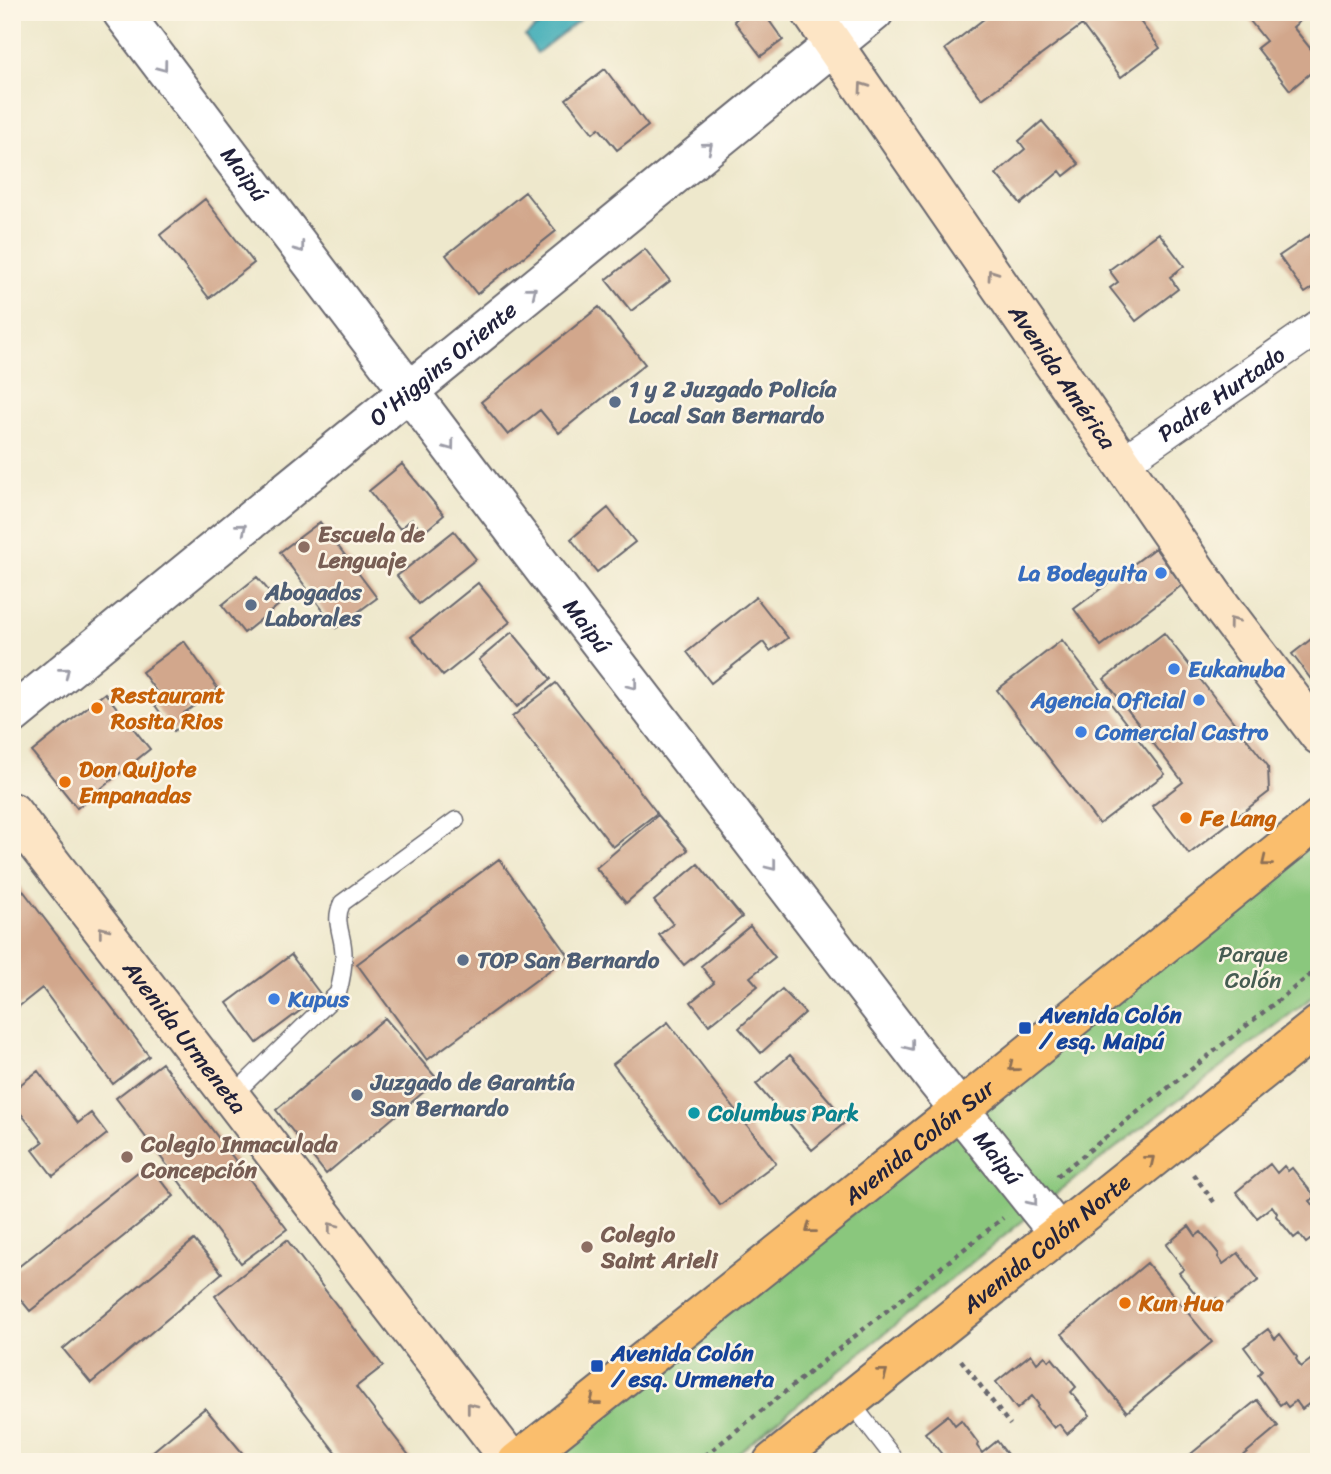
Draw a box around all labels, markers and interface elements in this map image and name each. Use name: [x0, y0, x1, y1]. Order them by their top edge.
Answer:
one-way arrow: [155, 59, 167, 71]
one-way arrow: [858, 81, 871, 94]
street label: Maipú: [210, 137, 280, 211]
one-way arrow: [699, 143, 712, 155]
one-way arrow: [292, 240, 304, 253]
one-way arrow: [988, 269, 1000, 282]
one-way arrow: [524, 287, 536, 300]
street label: O'Higgins Oriente: [359, 290, 526, 437]
street label: Avenida América: [997, 294, 1128, 458]
street label: Padre Hurtado: [1149, 335, 1294, 453]
place label: 1 y 2 Juzgado Policía Local San Bernardo: [629, 369, 837, 436]
marker: 1 y 2 Juzgado Policía Local San Bernardo: [607, 394, 623, 410]
one-way arrow: [442, 439, 454, 451]
place label: Escuela de Lenguaje: [318, 514, 425, 581]
one-way arrow: [233, 524, 246, 536]
marker: Escuela de Lenguaje: [296, 539, 312, 555]
place label: La Bodeguita: [1018, 553, 1147, 594]
marker: La Bodeguita: [1153, 565, 1169, 581]
place label: Abogados Laborales: [264, 572, 363, 639]
street label: Maipú: [552, 589, 622, 663]
marker: Abogados Laborales: [243, 597, 259, 613]
one-way arrow: [1229, 617, 1242, 630]
place label: Eukanuba: [1188, 649, 1286, 690]
marker: Eukanuba: [1166, 661, 1182, 677]
one-way arrow: [57, 668, 70, 680]
place label: Restaurant Rosita Rios: [110, 675, 225, 742]
one-way arrow: [625, 678, 637, 690]
place label: Agencia Oficial: [1030, 680, 1186, 721]
marker: Agencia Oficial: [1191, 692, 1207, 708]
marker: Restaurant Rosita Rios: [89, 700, 105, 716]
place label: Comercial Castro: [1094, 712, 1269, 753]
marker: Comercial Castro: [1073, 724, 1089, 740]
place label: Don Quijote Empanadas: [79, 749, 197, 816]
marker: Don Quijote Empanadas: [57, 774, 73, 790]
place label: Fe Lang: [1199, 798, 1277, 839]
marker: Fe Lang: [1178, 810, 1194, 826]
one-way arrow: [1261, 853, 1273, 866]
one-way arrow: [763, 858, 776, 870]
one-way arrow: [99, 926, 112, 938]
park label: Parque Colón: [1218, 934, 1288, 1001]
place label: TOP San Bernardo: [477, 940, 660, 981]
street label: Avenida Urmeneta: [112, 950, 258, 1124]
marker: TOP San Bernardo: [455, 952, 471, 968]
place label: Kupus: [287, 979, 350, 1020]
marker: Kupus: [266, 991, 282, 1007]
place label: Avenida Colón / esq. Maipú: [1038, 995, 1182, 1062]
marker: Avenida Colón / esq. Maipú: [1017, 1020, 1033, 1036]
one-way arrow: [902, 1038, 915, 1051]
one-way arrow: [1008, 1058, 1020, 1071]
place label: Juzgado de Garantía San Bernardo: [369, 1062, 575, 1129]
street label: Avenida Colón Sur: [833, 1067, 1005, 1216]
marker: Juzgado de Garantía San Bernardo: [349, 1087, 365, 1103]
place label: Columbus Park: [707, 1093, 859, 1134]
marker: Columbus Park: [686, 1105, 702, 1121]
street label: Maipú: [963, 1121, 1033, 1195]
place label: Colegio Inmaculada Concepción: [140, 1124, 339, 1191]
marker: Colegio Inmaculada Concepción: [119, 1149, 135, 1165]
one-way arrow: [1143, 1156, 1155, 1169]
street label: Avenida Colón Norte: [952, 1163, 1140, 1325]
one-way arrow: [1025, 1193, 1037, 1206]
place label: Colegio Saint Arieli: [600, 1214, 719, 1281]
one-way arrow: [806, 1221, 819, 1233]
one-way arrow: [327, 1223, 340, 1235]
marker: Colegio Saint Arieli: [579, 1239, 595, 1255]
place label: Kun Hua: [1138, 1283, 1224, 1324]
marker: Kun Hua: [1117, 1295, 1133, 1311]
place label: Avenida Colón / esq. Urmeneta: [610, 1333, 775, 1400]
marker: Avenida Colón / esq. Urmeneta: [589, 1358, 605, 1374]
one-way arrow: [876, 1369, 888, 1382]
one-way arrow: [589, 1392, 601, 1405]
one-way arrow: [466, 1403, 479, 1415]

